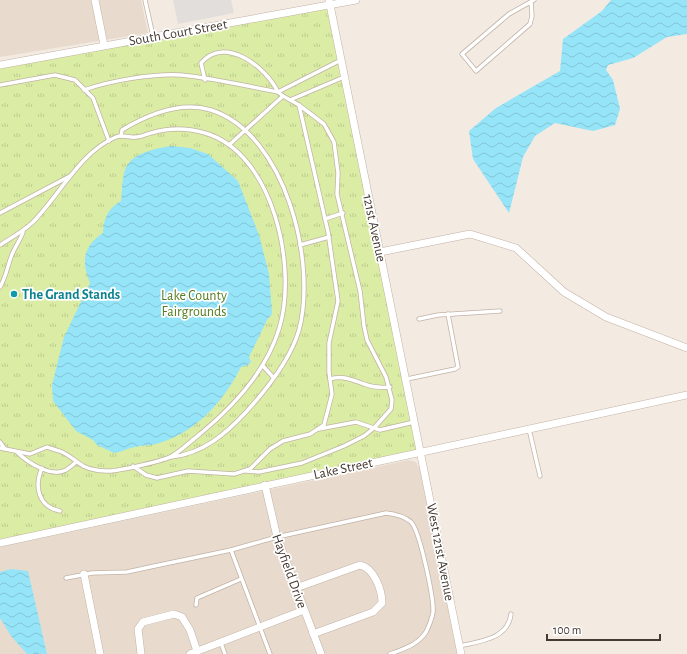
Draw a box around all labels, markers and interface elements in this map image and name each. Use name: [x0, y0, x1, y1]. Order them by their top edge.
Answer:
street label: South Court Street: [128, 17, 229, 49]
street label: 121st Avenue: [360, 193, 388, 263]
place label: The Grand Stands: [22, 288, 120, 302]
marker: The Grand Stands: [9, 289, 19, 299]
park label: Lake County Fairgrounds: [161, 289, 227, 319]
street label: Lake Street: [312, 456, 375, 482]
street label: West 121st Avenue: [424, 502, 456, 602]
street label: Hayfield Drive: [269, 532, 309, 610]
scale bar: [547, 616, 660, 642]
text: 100 m: [553, 624, 581, 636]

